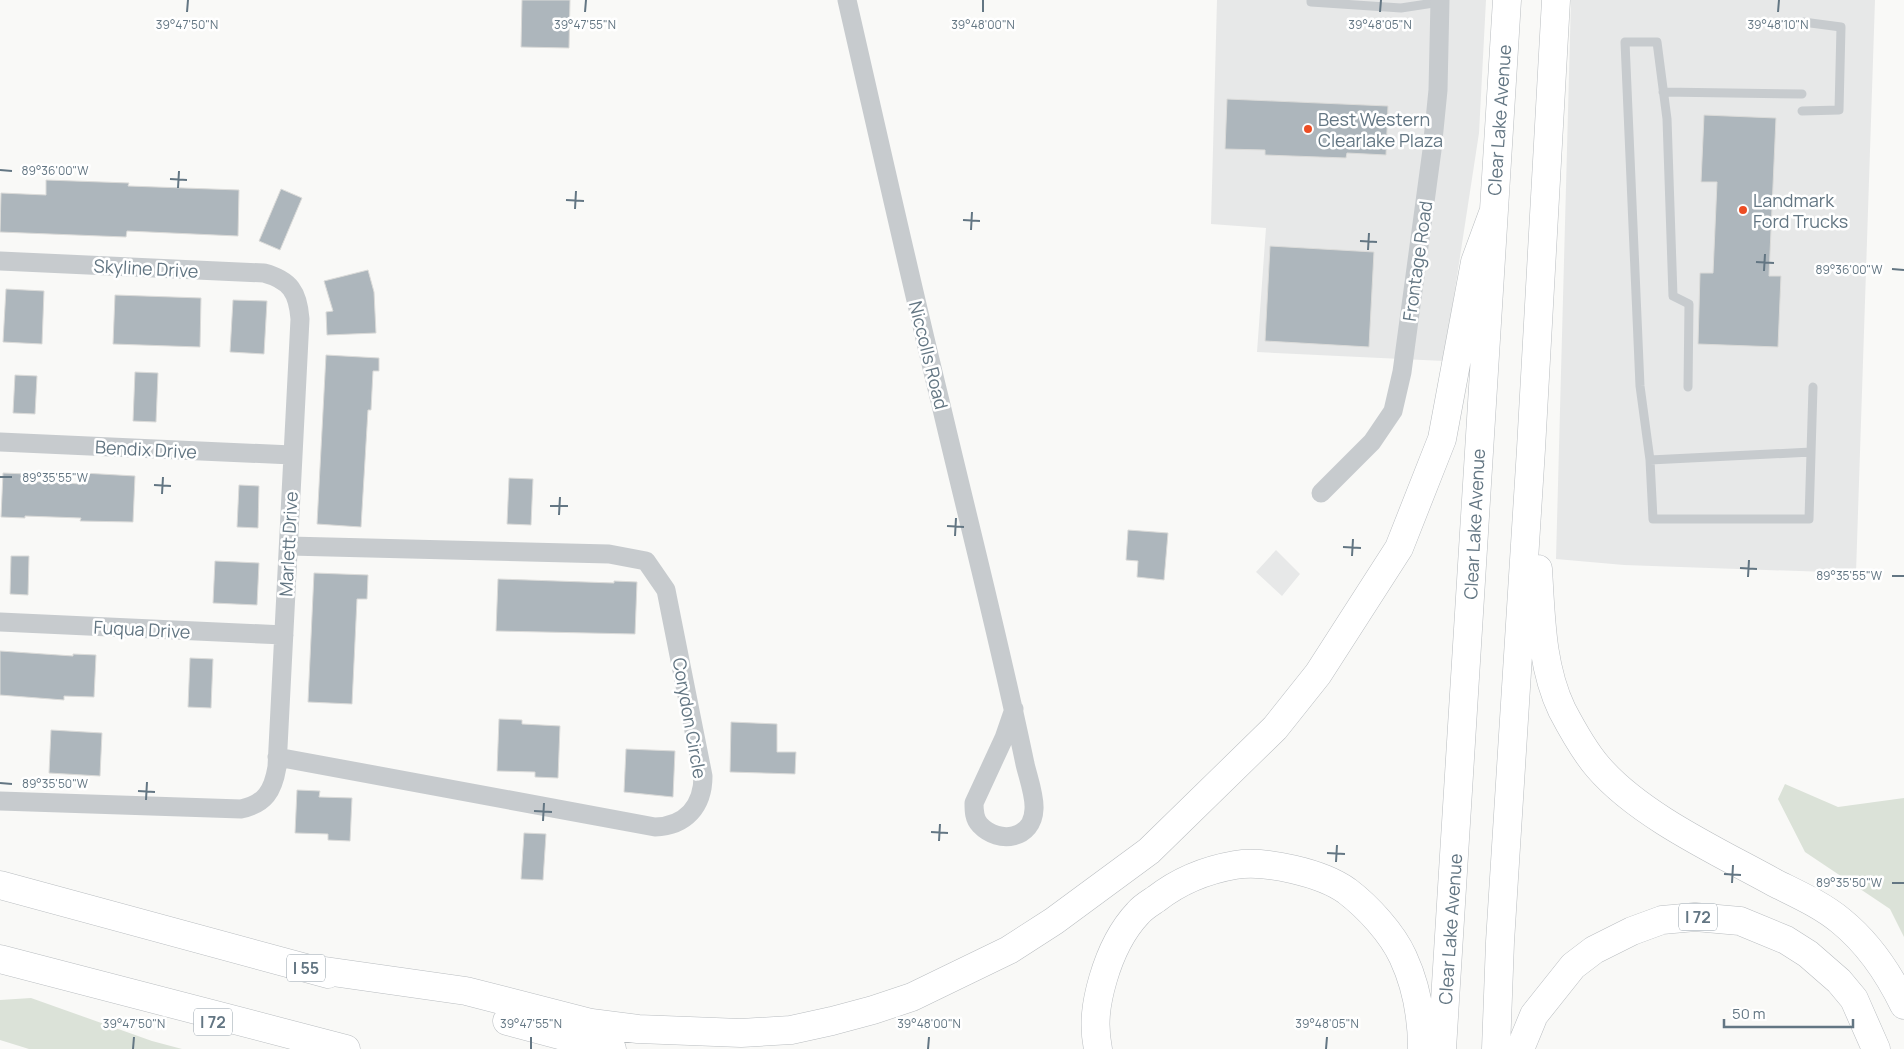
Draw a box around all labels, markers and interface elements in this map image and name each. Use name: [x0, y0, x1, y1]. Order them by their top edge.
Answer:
text: 39°47'50"N: [156, 16, 218, 33]
text: 39°47'55"N: [554, 16, 616, 33]
text: 39°48'00"N: [951, 16, 1015, 33]
text: 39°48'05"N: [1348, 16, 1412, 33]
text: 39°48'10"N: [1747, 16, 1809, 33]
street label: Clear Lake Avenue: [1482, 44, 1516, 196]
place label: Best Western Clearlake Plaza: [1318, 107, 1443, 152]
marker: Best Western Clearlake Plaza: [1302, 123, 1314, 135]
text: 89°36'00"W: [21, 162, 89, 179]
place label: Landmark Ford Trucks: [1753, 188, 1848, 233]
street label: Frontage Road: [1397, 199, 1437, 323]
marker: Landmark Ford Trucks: [1737, 204, 1749, 216]
street label: Skyline Drive: [93, 253, 199, 283]
text: 89°36'00"W: [1815, 261, 1883, 278]
street label: Niccolls Road: [904, 298, 954, 412]
street label: Bendix Drive: [94, 434, 198, 464]
street label: Clear Lake Avenue: [1458, 448, 1490, 600]
text: 89°35'55"W: [22, 469, 89, 486]
street label: Marlett Drive: [273, 491, 303, 597]
text: 89°35'55"W: [1816, 567, 1883, 584]
street label: Fuqua Drive: [93, 614, 191, 644]
street label: Corydon Circle: [668, 656, 712, 780]
text: 89°35'50"W: [22, 775, 89, 792]
street label: Clear Lake Avenue: [1433, 853, 1467, 1005]
text: 89°35'50"W: [1816, 874, 1883, 891]
road number: I 72: [1679, 904, 1717, 930]
road number: I 55: [287, 954, 325, 981]
scale bar: [1724, 996, 1853, 1028]
text: 50 m: [1732, 1003, 1766, 1024]
road number: I 72: [194, 1009, 232, 1036]
text: 39°47'50"N: [103, 1015, 165, 1032]
text: 39°47'55"N: [500, 1015, 562, 1032]
text: 39°48'00"N: [897, 1015, 961, 1032]
text: 39°48'05"N: [1295, 1015, 1359, 1032]

